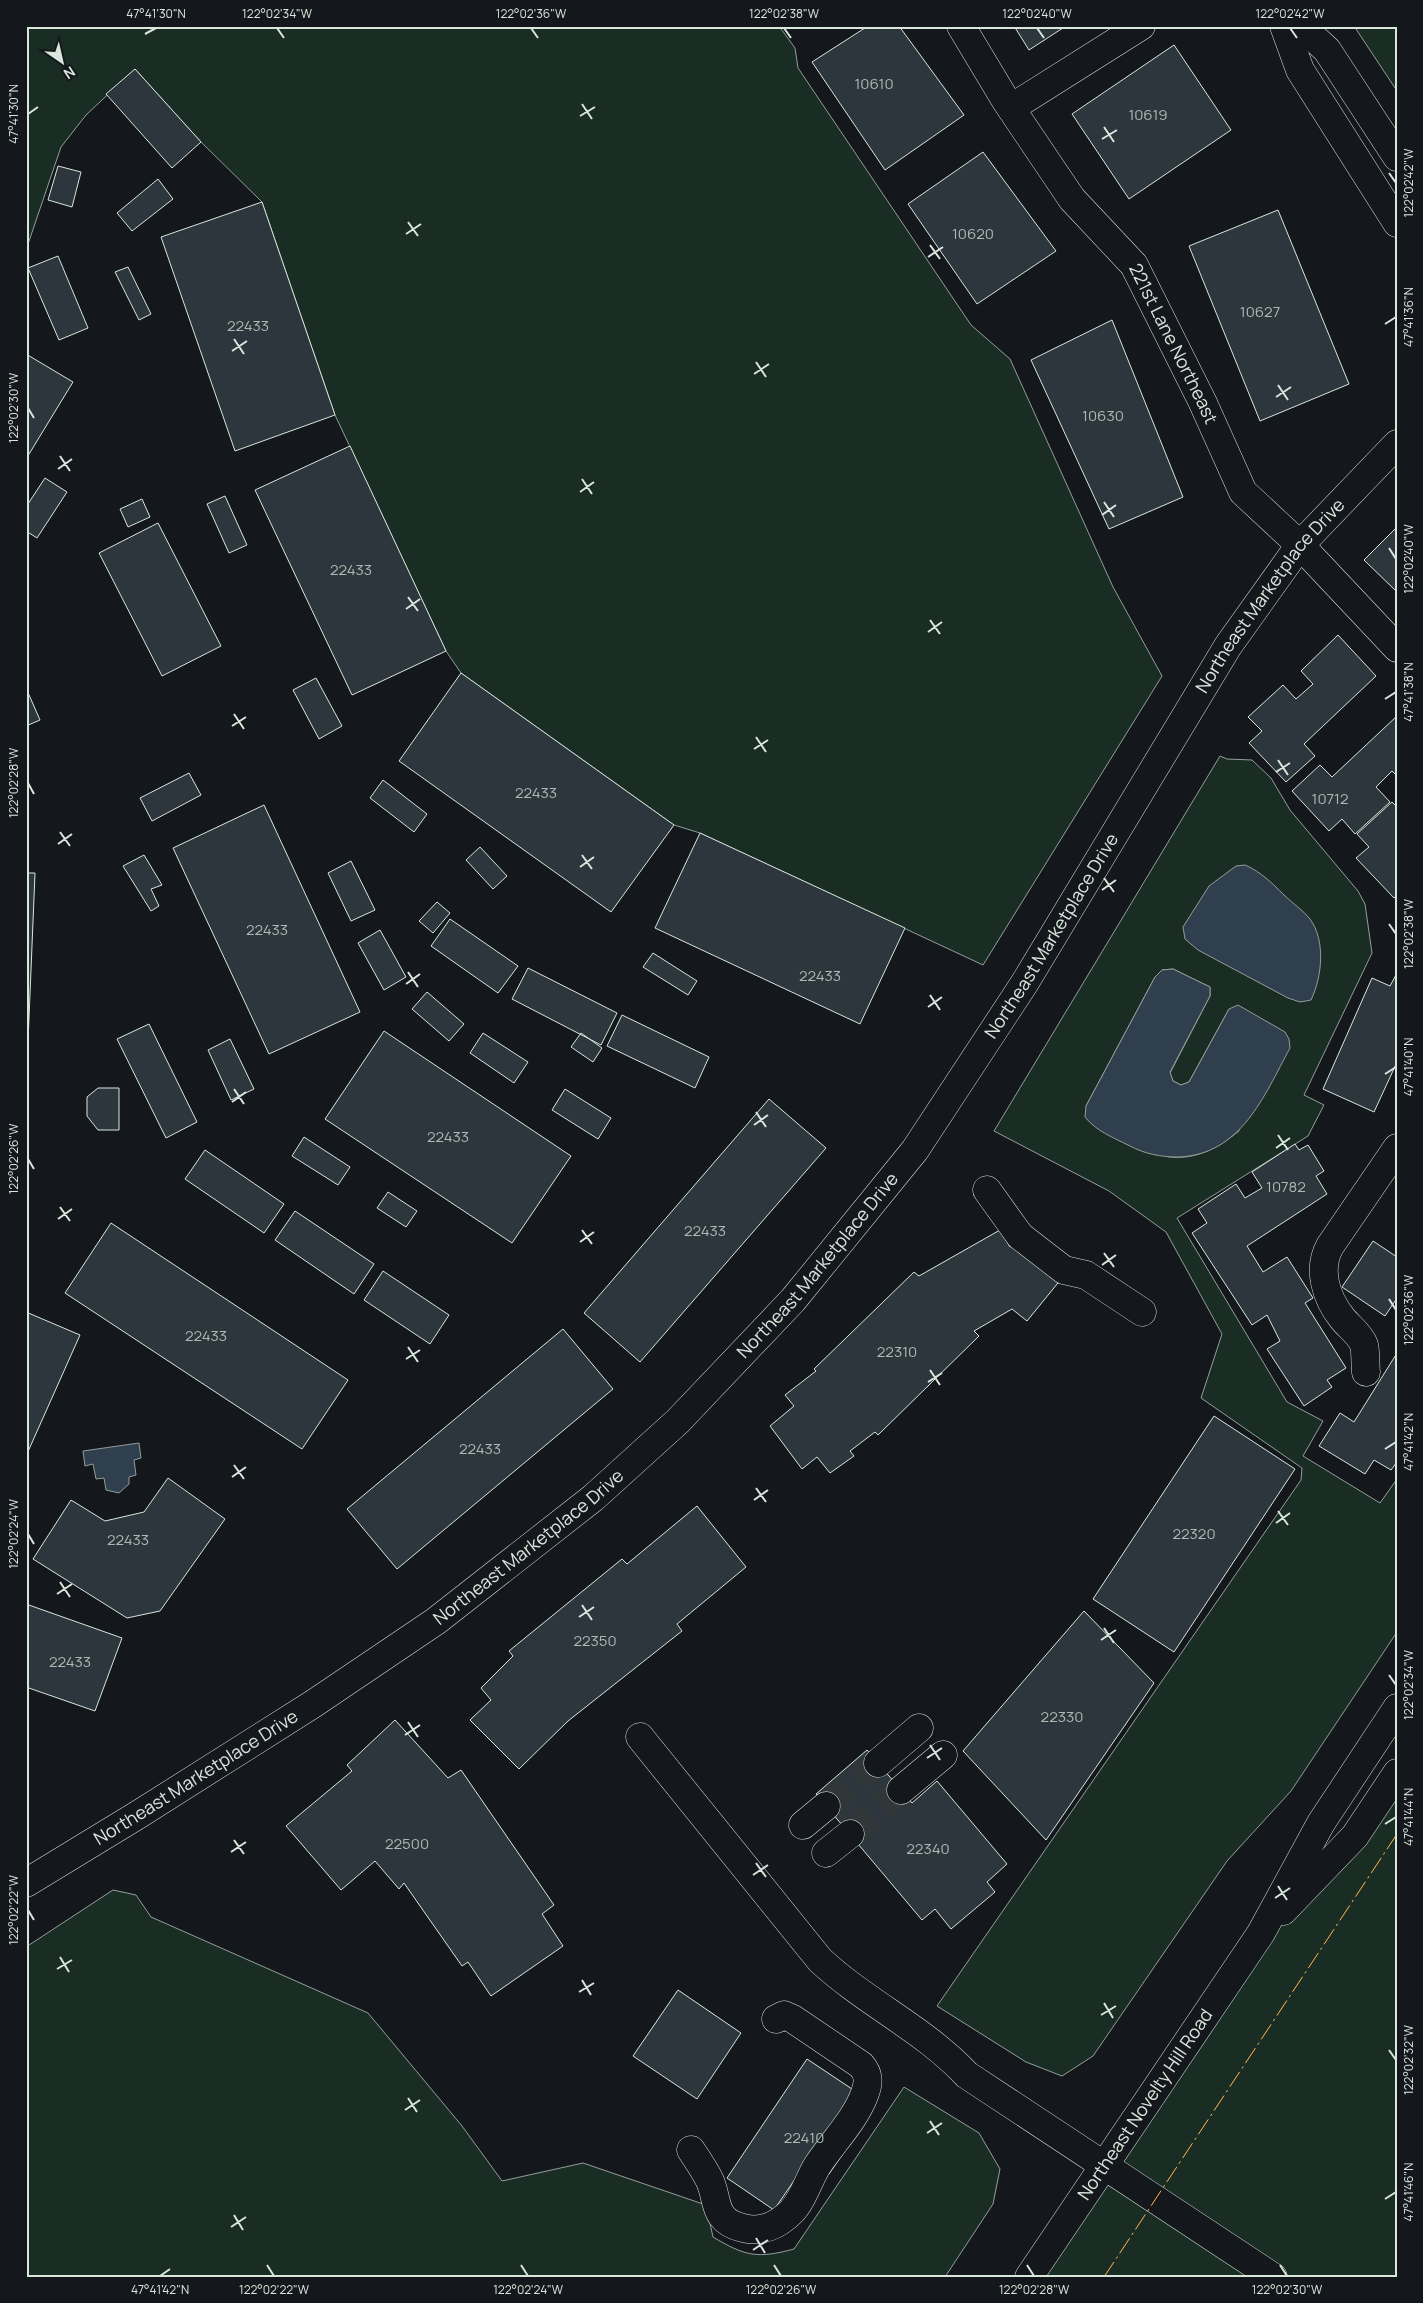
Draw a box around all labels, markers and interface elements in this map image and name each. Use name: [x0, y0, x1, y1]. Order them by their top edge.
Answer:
text: 47°41'30"N: [126, 5, 186, 22]
text: 122°02'34"W: [242, 5, 313, 22]
text: 122°02'36"W: [496, 5, 567, 22]
text: 122°02'38"W: [749, 5, 820, 22]
text: 122°02'40"W: [1002, 5, 1072, 22]
text: 122°02'42"W: [1256, 5, 1325, 22]
north arrow: [38, 38, 88, 88]
text: N: [60, 63, 79, 84]
house number: 10610: [854, 73, 894, 94]
text: 47°41'30"N: [5, 84, 22, 144]
house number: 10619: [1128, 104, 1168, 125]
text: 122°02'42"W: [1400, 148, 1417, 217]
house number: 10620: [952, 223, 994, 244]
street label: 221st Lane Northeast: [1124, 259, 1224, 427]
text: 47°41'36"N: [1400, 287, 1417, 347]
house number: 10627: [1240, 301, 1280, 322]
house number: 22433: [227, 315, 269, 336]
text: 122°02'30"W: [5, 372, 22, 443]
house number: 10630: [1082, 405, 1124, 426]
street label: Northeast Marketplace Drive: [1190, 493, 1350, 697]
text: 122°02'40"W: [1400, 524, 1417, 594]
house number: 22433: [330, 559, 372, 580]
text: 47°41'38"N: [1400, 662, 1417, 722]
text: 122°02'28"W: [5, 747, 22, 818]
house number: 22433: [515, 782, 557, 803]
house number: 10712: [1312, 788, 1348, 809]
street label: Northeast Marketplace Drive: [978, 828, 1123, 1043]
text: 122°02'38"W: [1400, 898, 1417, 969]
house number: 22433: [246, 919, 288, 940]
house number: 22433: [799, 965, 841, 986]
text: 47°41'40"N: [1400, 1038, 1417, 1096]
text: 122°02'26"W: [5, 1123, 22, 1194]
house number: 22433: [427, 1126, 469, 1147]
street label: Northeast Marketplace Drive: [731, 1167, 903, 1363]
house number: 10782: [1266, 1176, 1306, 1197]
house number: 22433: [684, 1220, 726, 1241]
text: 122°02'36"W: [1400, 1274, 1417, 1345]
house number: 22433: [185, 1325, 227, 1346]
house number: 22310: [877, 1341, 917, 1362]
text: 47°41'42"N: [1400, 1413, 1417, 1471]
house number: 22433: [459, 1438, 501, 1459]
street label: Northeast Marketplace Drive: [428, 1463, 628, 1630]
text: 122°02'24"W: [5, 1498, 22, 1569]
house number: 22320: [1172, 1523, 1216, 1544]
house number: 22433: [107, 1529, 149, 1550]
house number: 22350: [573, 1630, 617, 1651]
text: 122°02'34"W: [1400, 1649, 1417, 1720]
house number: 22433: [49, 1651, 91, 1672]
street label: Northeast Marketplace Drive: [89, 1704, 302, 1850]
house number: 22330: [1041, 1706, 1083, 1727]
text: 47°41'44"N: [1400, 1788, 1417, 1846]
house number: 22500: [385, 1833, 429, 1854]
house number: 22340: [906, 1838, 950, 1859]
text: 122°02'22"W: [5, 1874, 22, 1945]
street label: Northeast Novelty Hill Road: [1071, 2004, 1217, 2204]
text: 122°02'32"W: [1400, 2024, 1417, 2095]
house number: 22410: [784, 2127, 824, 2148]
text: 47°41'46"N: [1400, 2163, 1417, 2221]
text: 47°41'42"N: [131, 2281, 189, 2298]
text: 122°02'22"W: [239, 2281, 310, 2298]
text: 122°02'24"W: [493, 2281, 564, 2298]
text: 122°02'26"W: [746, 2281, 817, 2298]
text: 122°02'28"W: [999, 2281, 1070, 2298]
text: 122°02'30"W: [1252, 2281, 1323, 2298]

